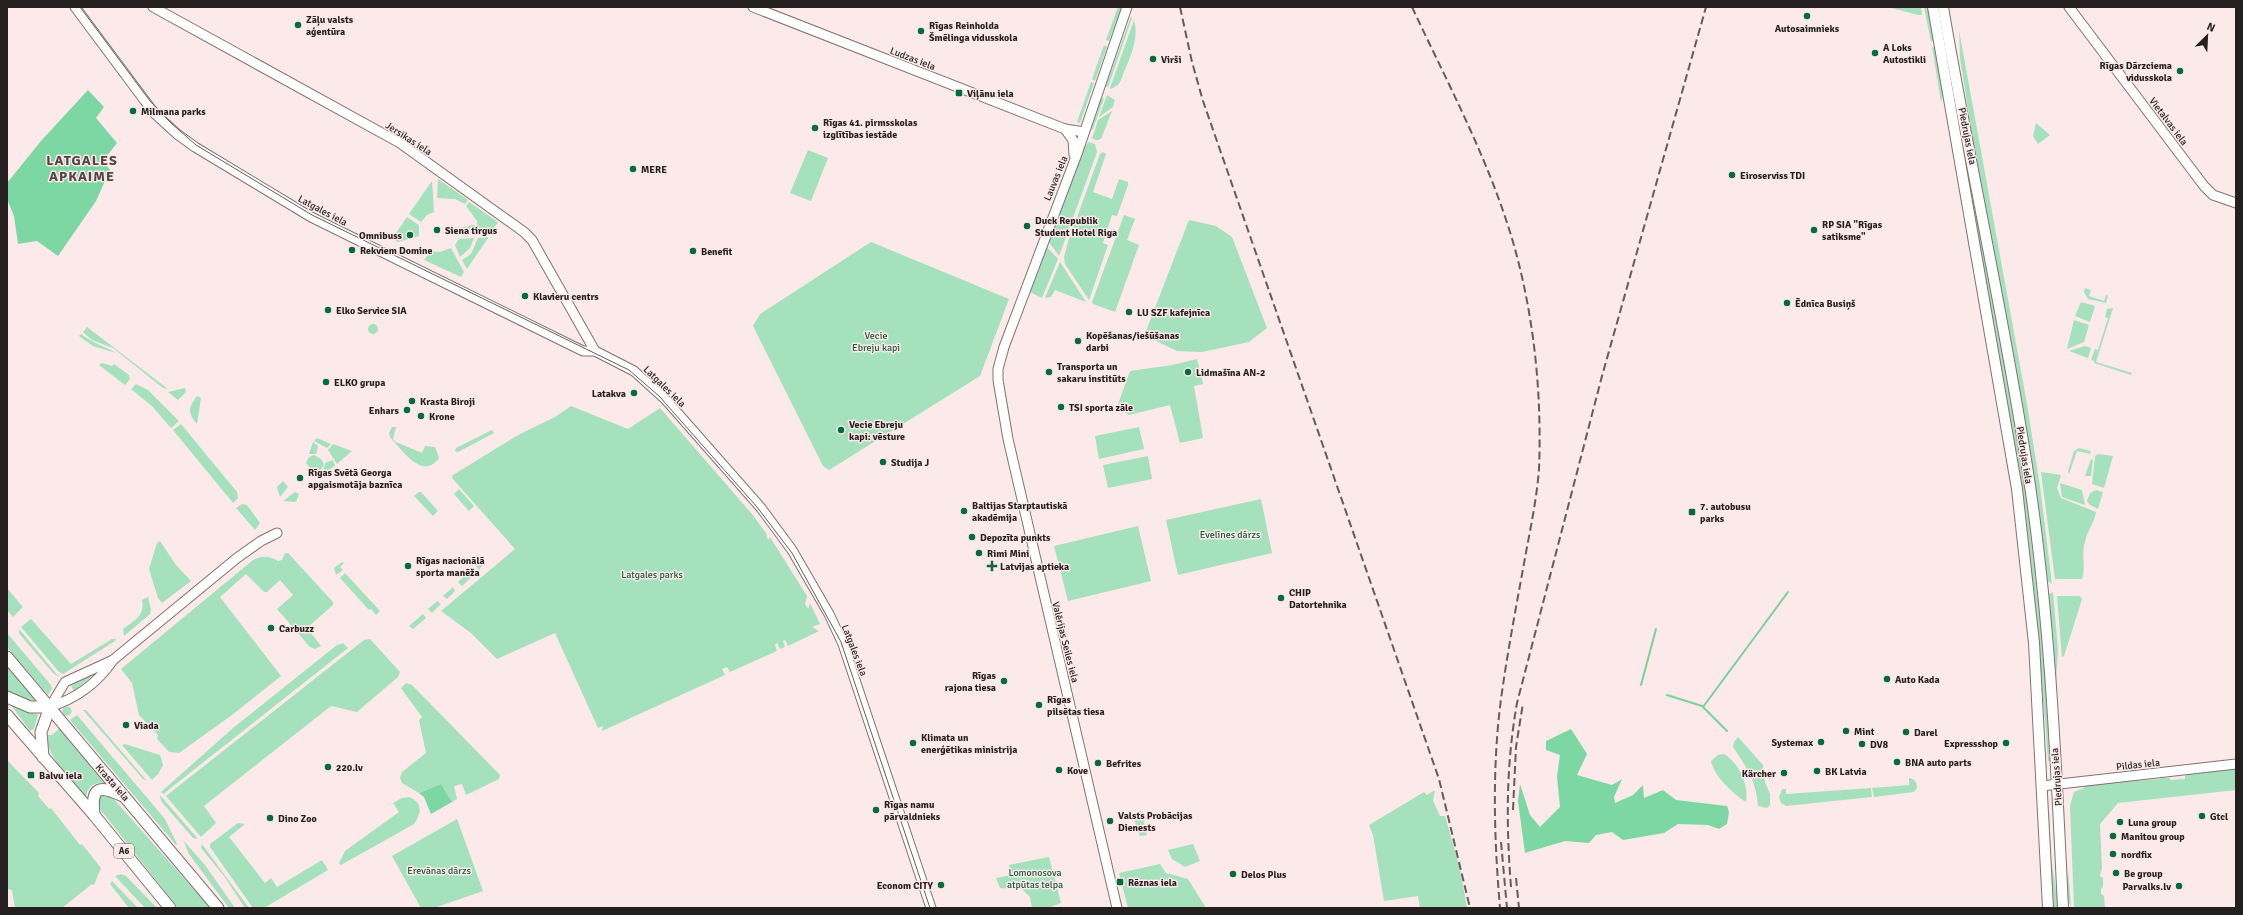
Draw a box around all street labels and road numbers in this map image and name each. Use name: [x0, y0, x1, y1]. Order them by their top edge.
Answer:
street label: Ludzas iela: [888, 45, 937, 73]
street label: Vietalvas iela: [2146, 95, 2190, 148]
street label: Piedrujas iela: [1956, 107, 1978, 166]
street label: Jersikas iela: [383, 119, 434, 158]
street label: Lauvas iela: [1041, 154, 1070, 203]
street label: Latgales iela: [296, 193, 349, 229]
street label: Latgales iela: [641, 364, 688, 410]
street label: Piedrujas iela: [2014, 426, 2034, 485]
street label: Valērijas Seiles iela: [1049, 601, 1081, 684]
street label: Latgales iela: [839, 623, 869, 678]
street label: Piedrujas iela: [2049, 748, 2065, 806]
street label: Pildas iela: [2116, 757, 2161, 773]
street label: Krasta iela: [93, 762, 132, 804]
road number: A6: [114, 844, 134, 858]

